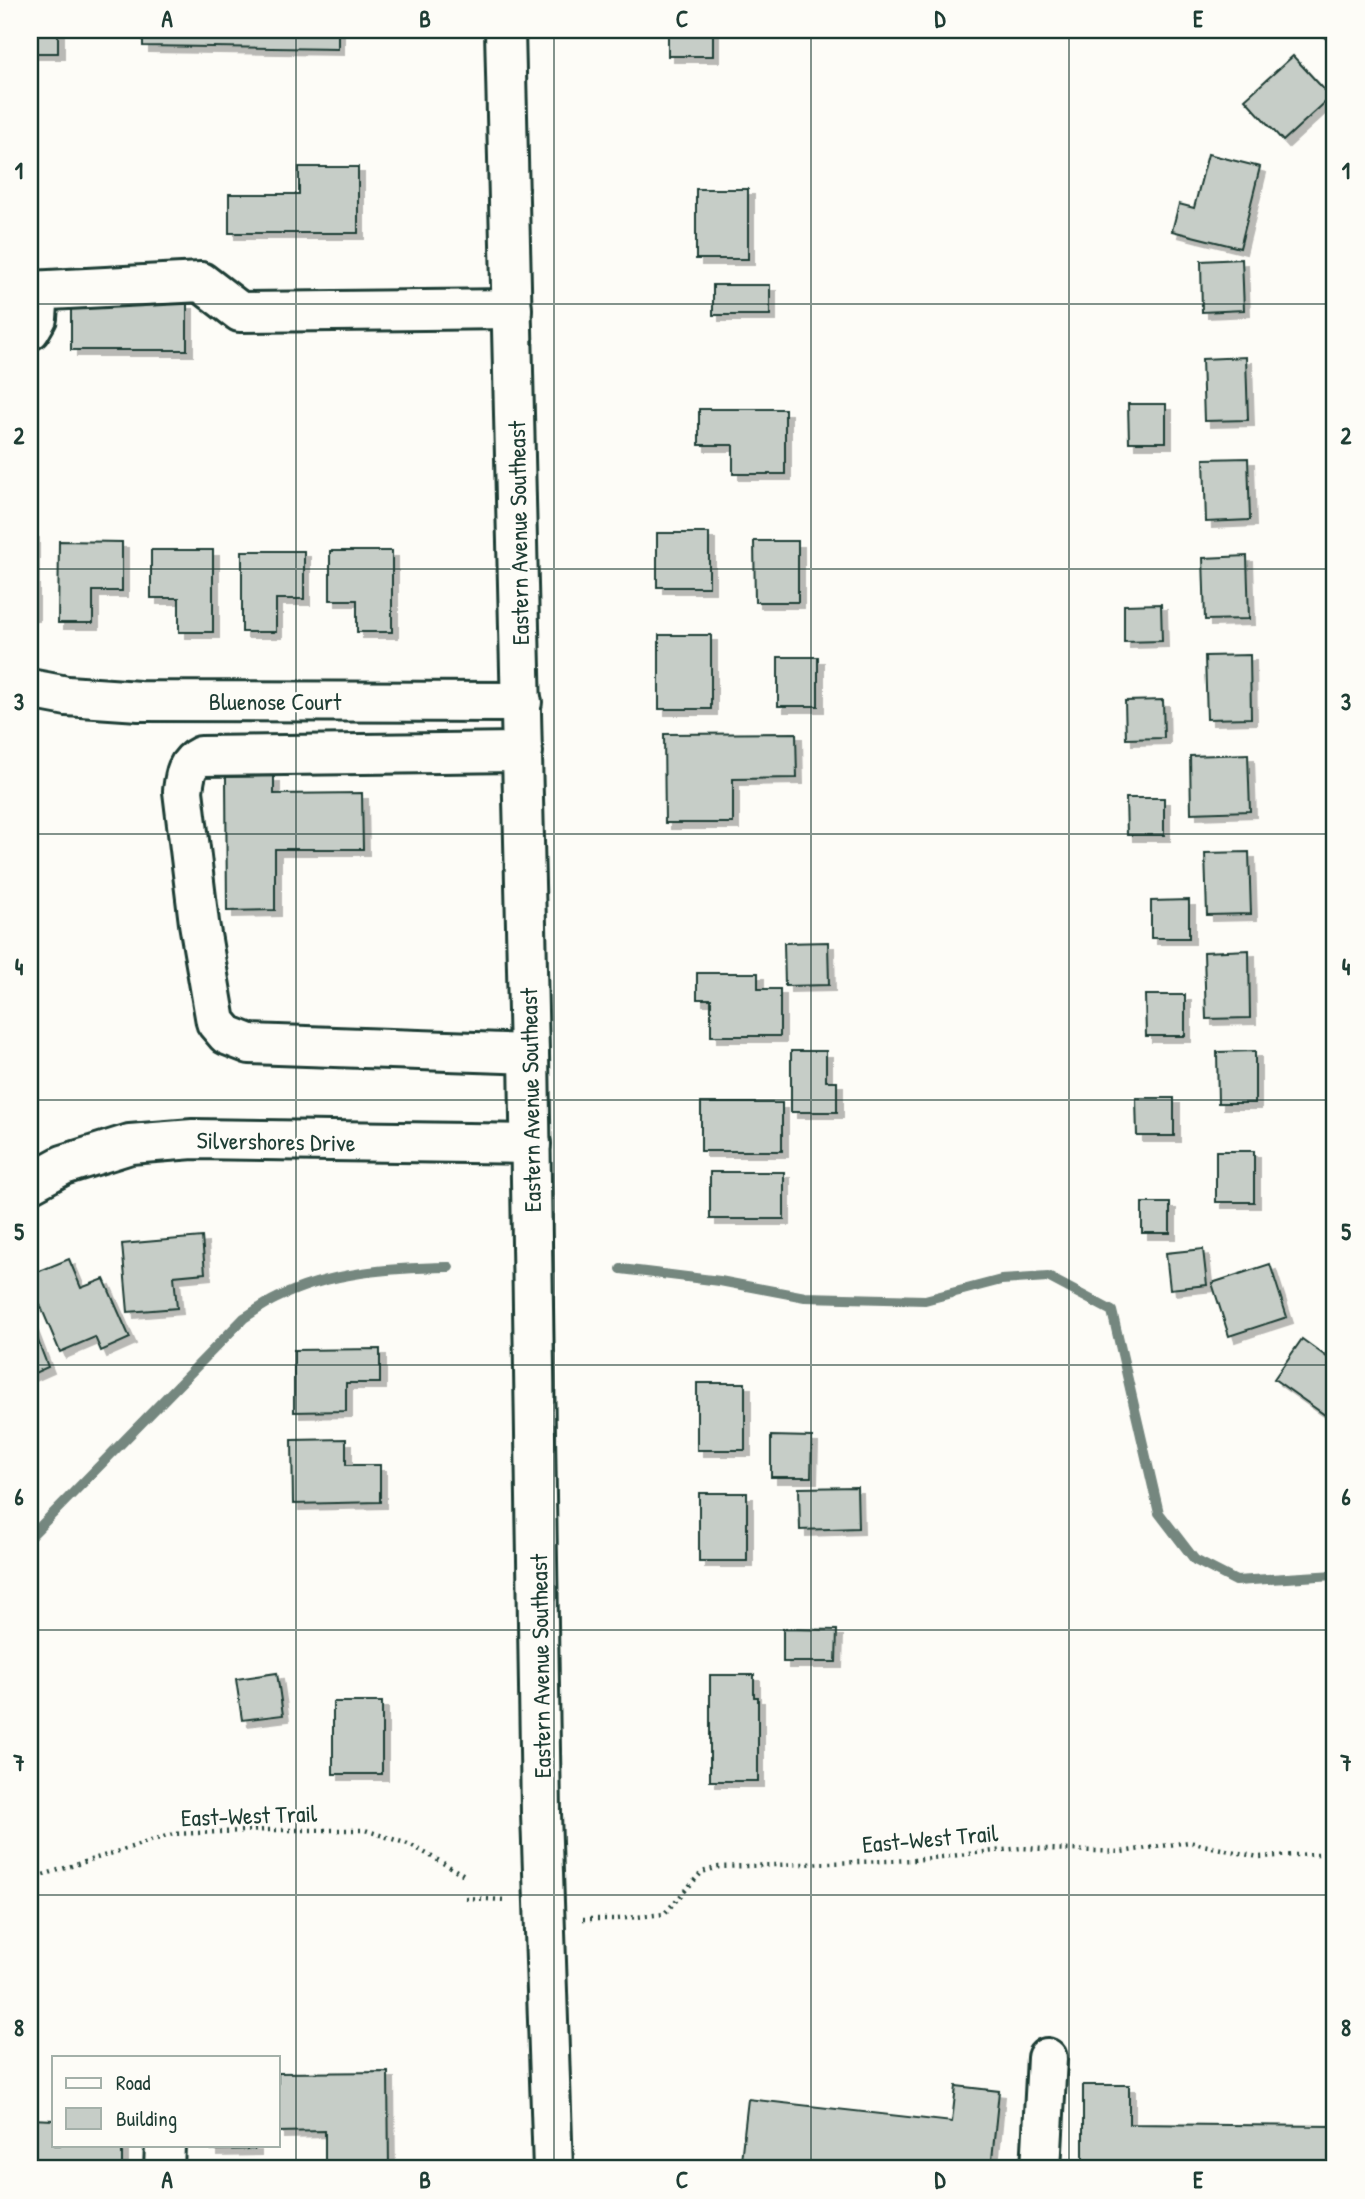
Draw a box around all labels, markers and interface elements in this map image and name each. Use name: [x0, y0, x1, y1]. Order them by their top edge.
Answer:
text: A: [161, 3, 173, 34]
text: B: [419, 3, 431, 34]
text: C: [676, 3, 688, 34]
text: D: [935, 3, 947, 34]
text: E: [1193, 3, 1204, 34]
text: 1: [15, 155, 23, 186]
text: 1: [1342, 155, 1350, 186]
text: 2: [14, 420, 25, 451]
street label: Eastern Avenue Southeast: [500, 420, 536, 645]
text: 2: [1341, 420, 1352, 451]
street label: Bluenose Court: [209, 685, 342, 717]
text: 3: [14, 686, 24, 717]
text: 3: [1341, 686, 1351, 717]
text: 4: [15, 951, 24, 982]
text: 4: [1342, 951, 1351, 982]
street label: Eastern Avenue Southeast: [512, 987, 548, 1212]
street label: Silvershores Drive: [196, 1124, 356, 1158]
text: 5: [14, 1216, 24, 1247]
text: 5: [1341, 1216, 1351, 1247]
text: 6: [14, 1481, 24, 1512]
text: 6: [1341, 1481, 1351, 1512]
street label: Eastern Avenue Southeast: [522, 1553, 558, 1778]
text: 7: [12, 1747, 25, 1778]
text: 7: [1339, 1747, 1352, 1778]
street label: East-West Trail: [180, 1797, 318, 1833]
street label: East-West Trail: [861, 1816, 1000, 1860]
text: 8: [14, 2012, 24, 2043]
text: 8: [1341, 2012, 1351, 2043]
legend: [52, 2056, 280, 2146]
text: Road: [116, 2068, 150, 2097]
text: Building: [116, 2104, 177, 2133]
text: A: [161, 2164, 173, 2195]
text: B: [419, 2164, 431, 2195]
text: C: [676, 2164, 688, 2195]
text: D: [935, 2164, 947, 2195]
text: E: [1193, 2164, 1204, 2195]

